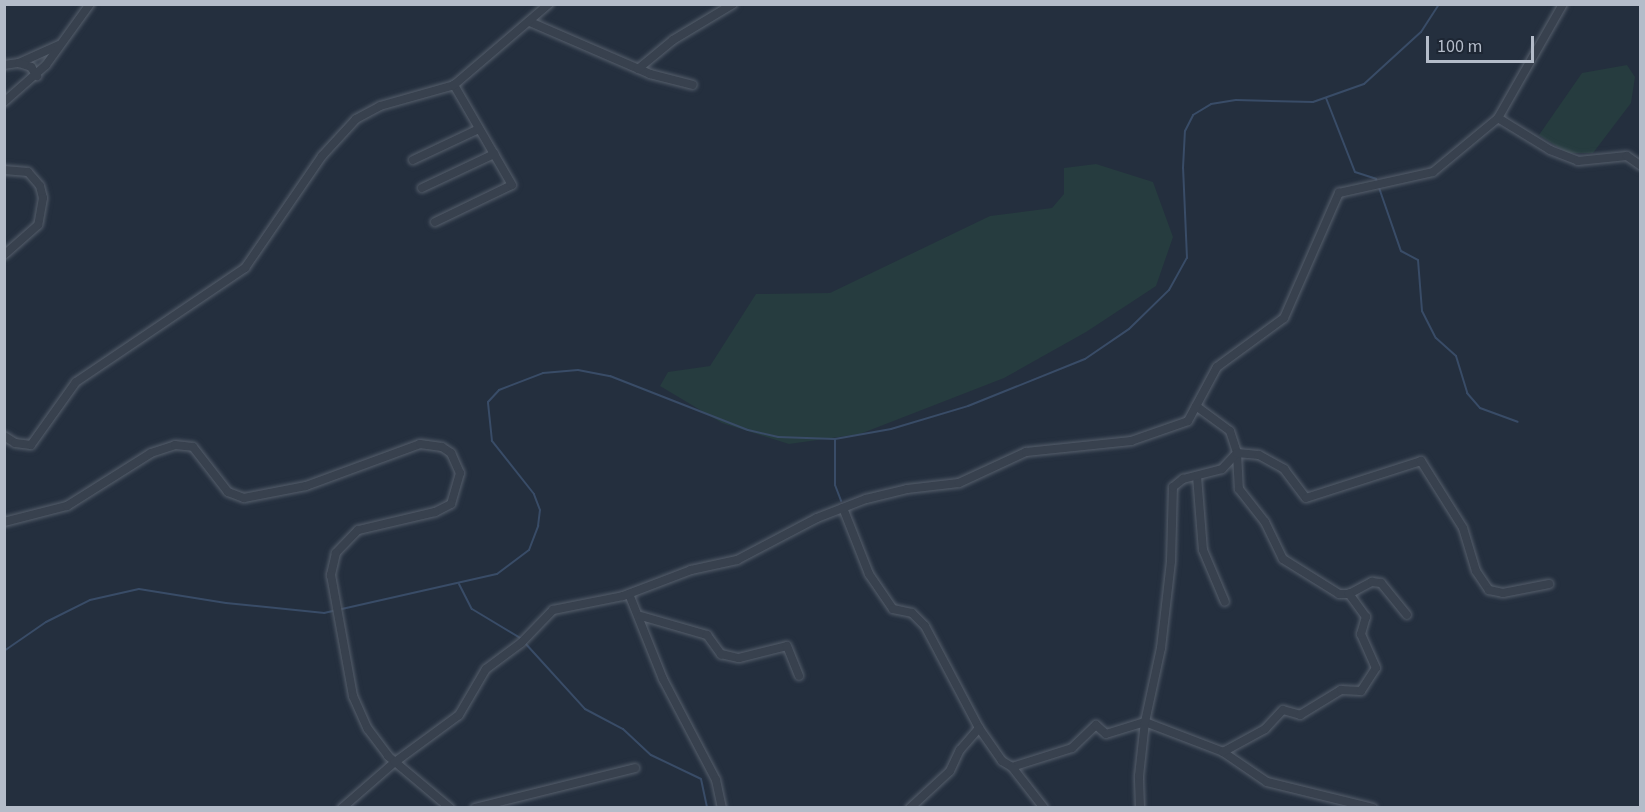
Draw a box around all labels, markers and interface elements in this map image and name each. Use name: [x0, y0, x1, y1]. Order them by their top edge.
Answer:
scale bar: [1429, 24, 1537, 62]
text: 100 m: [1437, 34, 1482, 59]

